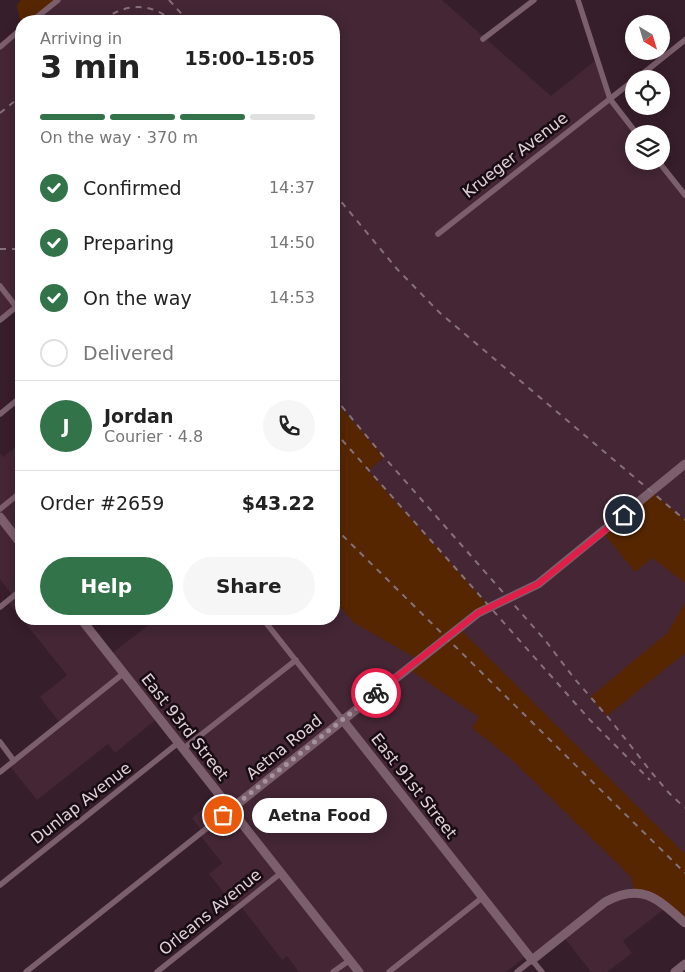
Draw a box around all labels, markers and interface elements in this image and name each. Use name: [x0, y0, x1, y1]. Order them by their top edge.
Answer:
north arrow: [625, 15, 670, 60]
map controls: [625, 15, 670, 170]
text: Arriving in: [40, 29, 122, 48]
text: 15:00–15:05: [185, 47, 315, 69]
text: 3 min: [40, 48, 141, 86]
button: locate: [625, 70, 670, 115]
street label: Krueger Avenue: [459, 108, 571, 202]
button: layers: [625, 125, 670, 170]
text: On the way · 370 m: [40, 128, 198, 147]
icon: check: [40, 174, 68, 202]
text: Confirmed: [83, 177, 182, 199]
text: 14:37: [269, 178, 315, 197]
icon: check: [40, 229, 68, 257]
text: Preparing: [83, 232, 174, 254]
text: 14:50: [269, 233, 315, 252]
icon: check: [40, 284, 68, 312]
text: On the way: [83, 287, 192, 309]
text: 14:53: [269, 288, 315, 307]
text: Delivered: [83, 342, 174, 364]
button: phone: [263, 400, 315, 452]
text: Jordan: [104, 405, 173, 427]
text: J: [62, 415, 70, 437]
text: Courier · 4.8: [104, 427, 203, 446]
text: Order #2659: [40, 492, 164, 514]
text: $43.22: [242, 492, 315, 514]
pin: [603, 494, 645, 536]
icon: home: [610, 501, 638, 529]
button: Help: [40, 557, 173, 615]
button: Share: [183, 557, 315, 615]
courier: [351, 668, 401, 718]
street label: East 93rd Street: [137, 670, 233, 784]
icon: bike: [362, 679, 390, 707]
street label: Aetna Road: [242, 711, 326, 783]
street label: East 91st Street: [367, 730, 461, 842]
street label: Dunlap Avenue: [27, 758, 135, 848]
pin: [202, 794, 244, 836]
callout: Aetna Food: [253, 798, 388, 832]
icon: bag: [209, 801, 237, 829]
text: Aetna Food: [268, 806, 371, 825]
street label: Orleans Avenue: [155, 865, 265, 959]

